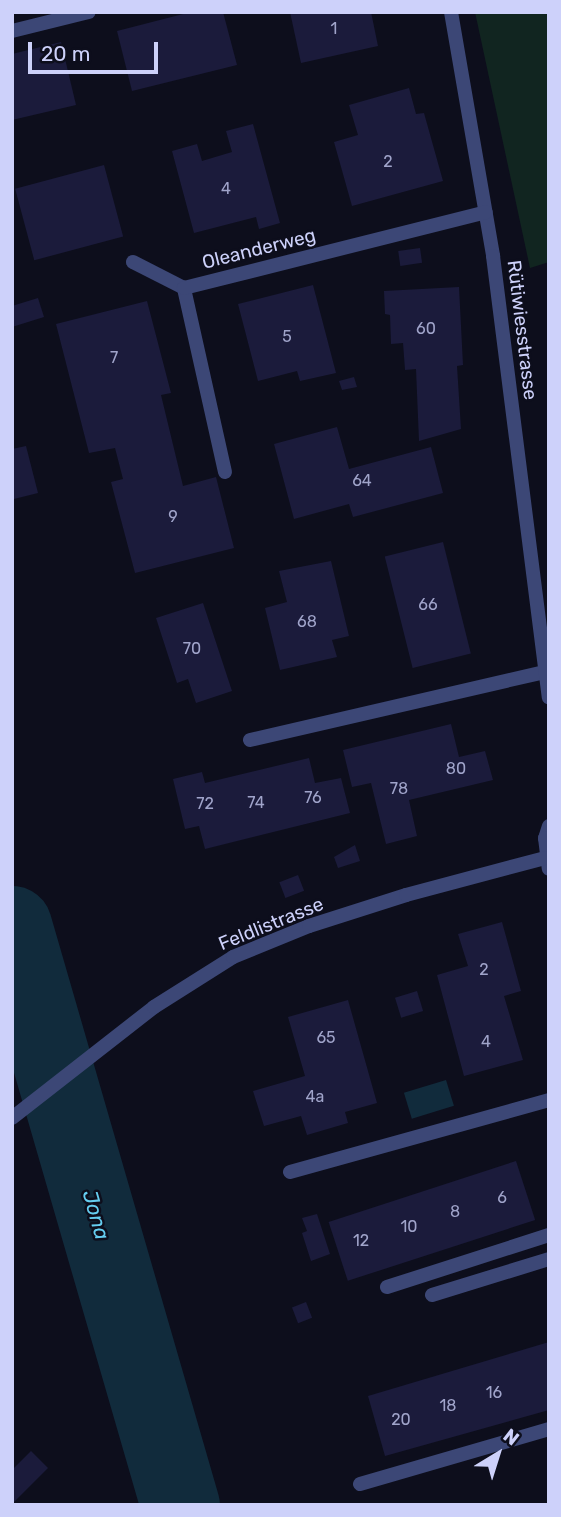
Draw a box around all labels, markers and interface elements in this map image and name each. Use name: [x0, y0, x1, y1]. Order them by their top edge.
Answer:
house number: 1: [331, 19, 337, 39]
scale bar: [32, 28, 161, 72]
text: 20 m: [41, 41, 90, 66]
house number: 2: [383, 152, 393, 172]
house number: 4: [221, 179, 231, 199]
street label: Oleanderweg: [200, 224, 318, 274]
street label: Rütiwiesstrasse: [502, 259, 542, 401]
house number: 60: [416, 319, 436, 339]
house number: 5: [282, 327, 292, 347]
house number: 7: [110, 348, 118, 368]
house number: 64: [352, 471, 372, 491]
house number: 9: [168, 507, 178, 527]
house number: 66: [418, 595, 438, 615]
house number: 68: [297, 612, 317, 632]
house number: 70: [183, 639, 201, 659]
house number: 80: [446, 759, 466, 779]
house number: 78: [390, 779, 408, 799]
house number: 76: [304, 788, 322, 808]
house number: 74: [247, 793, 265, 813]
house number: 72: [196, 794, 214, 814]
street label: Feldlistrasse: [215, 893, 327, 955]
house number: 2: [479, 960, 489, 980]
house number: 65: [316, 1028, 336, 1048]
house number: 4: [481, 1032, 491, 1052]
house number: 4a: [306, 1087, 324, 1107]
water label: Jona: [77, 1187, 115, 1243]
house number: 6: [497, 1188, 507, 1208]
house number: 8: [450, 1202, 460, 1222]
house number: 10: [400, 1217, 418, 1237]
house number: 12: [353, 1231, 369, 1251]
house number: 16: [486, 1383, 502, 1403]
house number: 18: [439, 1396, 457, 1416]
house number: 20: [391, 1410, 411, 1430]
north arrow: [463, 1419, 533, 1489]
text: N: [499, 1424, 524, 1450]

